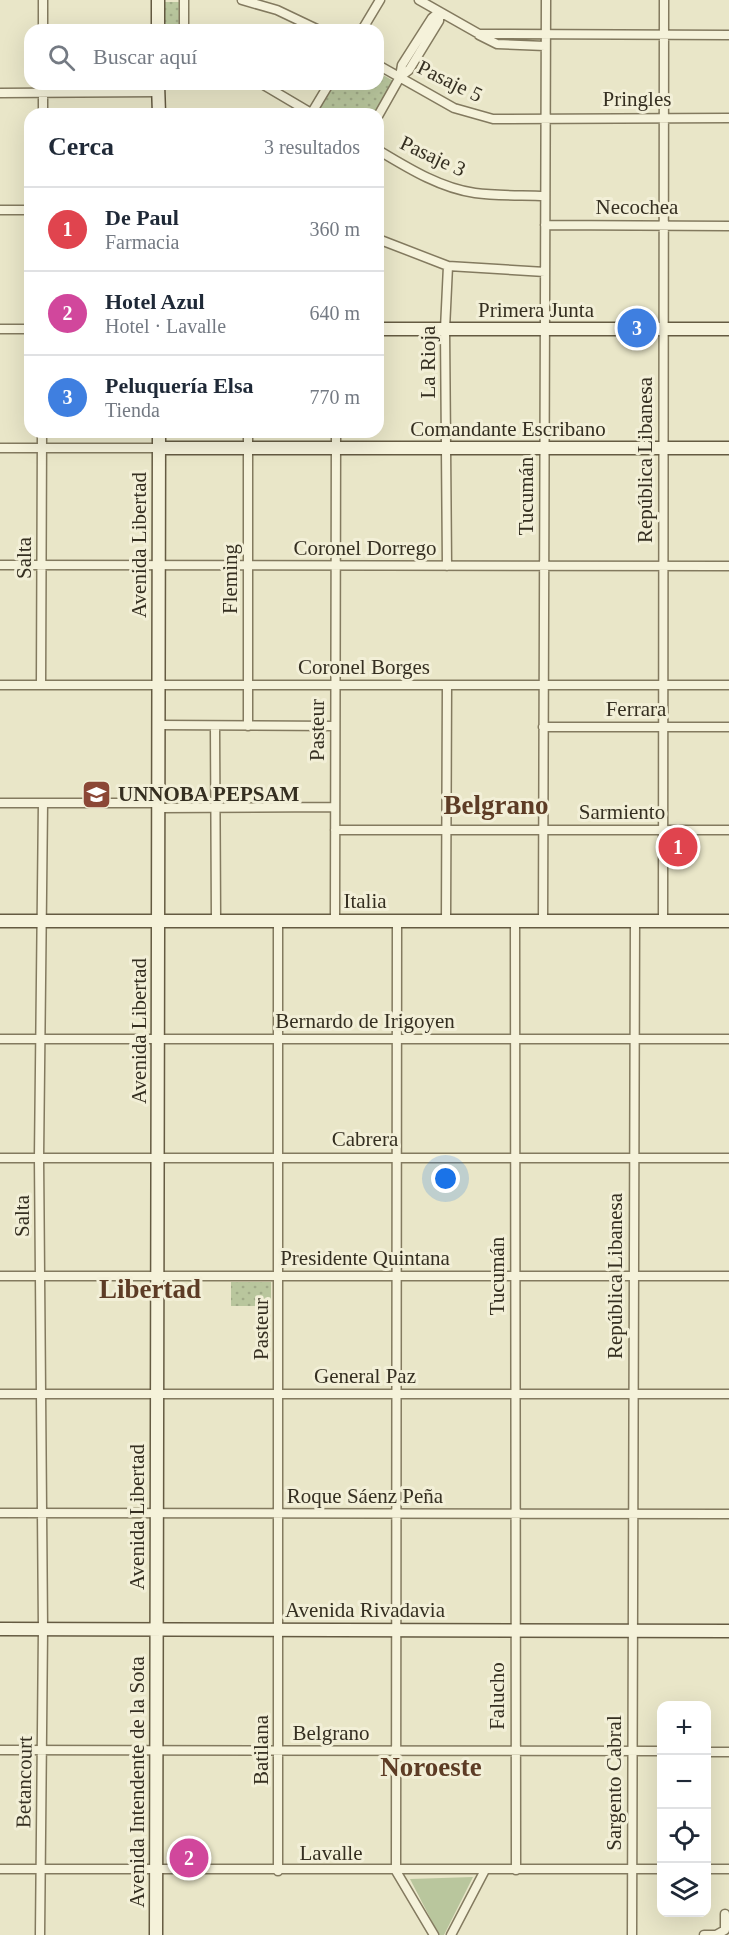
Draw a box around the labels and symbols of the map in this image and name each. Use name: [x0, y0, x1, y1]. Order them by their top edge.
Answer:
street label: Pasaje 5: [414, 55, 486, 107]
street label: Pringles: [603, 87, 671, 111]
street label: Pasaje 3: [396, 130, 470, 182]
street label: Necochea: [596, 195, 679, 219]
street label: Primera Junta: [478, 298, 595, 322]
pin: 3: [618, 306, 656, 350]
street label: La Rioja: [416, 325, 440, 398]
street label: República Libanesa: [633, 376, 657, 543]
street label: Comandante Escribano: [410, 417, 606, 441]
street label: Tucumán: [514, 456, 538, 535]
street label: Avenida Libertad: [127, 472, 151, 618]
street label: Salta: [12, 536, 36, 579]
street label: Coronel Dorrego: [294, 536, 436, 560]
street label: Fleming: [218, 544, 242, 614]
street label: Coronel Borges: [298, 655, 430, 679]
street label: Ferrara: [606, 697, 667, 721]
street label: Pasteur: [305, 699, 329, 761]
school or university icon: UNNOBA PEPSAM: [81, 778, 113, 810]
place label: UNNOBA PEPSAM: [118, 782, 300, 806]
district label: Belgrano: [444, 790, 549, 820]
street label: Sarmiento: [579, 800, 665, 824]
pin: 1: [658, 824, 698, 870]
street label: Italia: [343, 889, 387, 913]
street label: Avenida Libertad: [127, 958, 151, 1104]
street label: Bernardo de Irigoyen: [275, 1009, 455, 1033]
street label: Cabrera: [332, 1127, 399, 1151]
your location: [431, 1164, 460, 1193]
street label: República Libanesa: [603, 1192, 627, 1359]
street label: Salta: [10, 1194, 34, 1237]
street label: Tucumán: [485, 1236, 509, 1315]
street label: Presidente Quintana: [280, 1246, 451, 1270]
district label: Libertad: [99, 1274, 201, 1304]
street label: Pasteur: [249, 1298, 273, 1360]
street label: General Paz: [314, 1364, 416, 1388]
street label: Avenida Libertad: [125, 1444, 149, 1590]
street label: Roque Sáenz Peña: [287, 1484, 444, 1508]
street label: Avenida Rivadavia: [285, 1598, 446, 1622]
street label: Avenida Intendente de la Sota: [125, 1656, 149, 1908]
street label: Falucho: [485, 1662, 509, 1730]
street label: Batilana: [249, 1714, 273, 1785]
street label: Sargento Cabral: [602, 1715, 626, 1851]
street label: Belgrano: [293, 1721, 369, 1745]
street label: Betancourt: [11, 1736, 37, 1828]
district label: Noroeste: [380, 1752, 482, 1782]
pin: 2: [170, 1836, 208, 1880]
street label: Lavalle: [300, 1841, 362, 1865]

